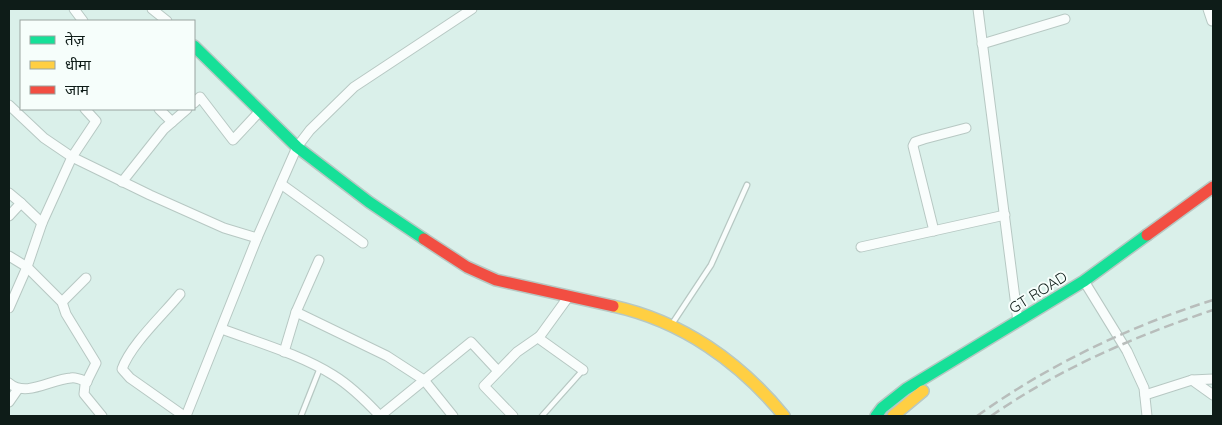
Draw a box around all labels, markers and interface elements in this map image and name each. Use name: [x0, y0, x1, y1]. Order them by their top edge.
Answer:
legend: [20, 20, 195, 110]
text: तेज़: [65, 30, 86, 49]
text: धीमा: [65, 55, 92, 74]
text: जाम: [65, 80, 90, 99]
street label: GT ROAD: [1005, 267, 1071, 317]

